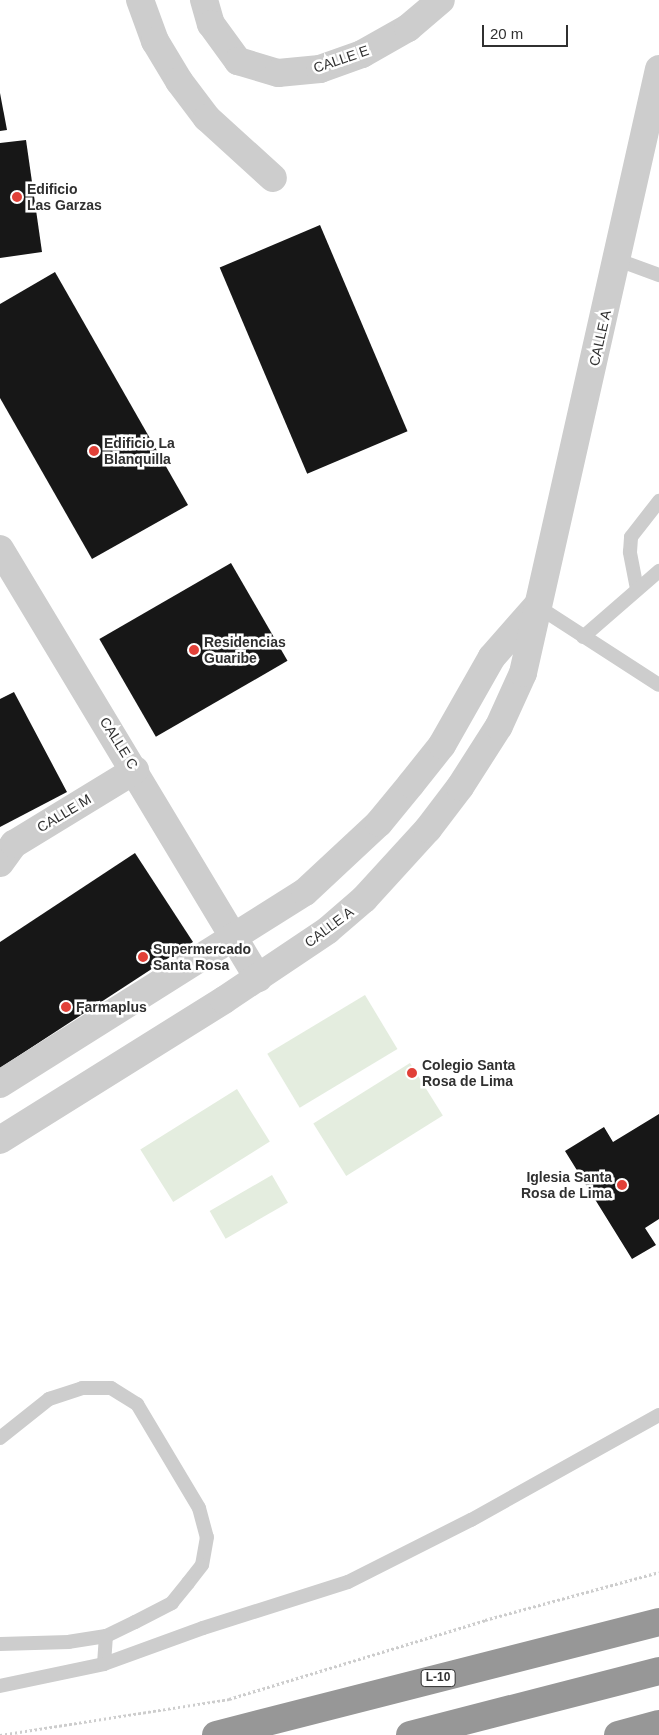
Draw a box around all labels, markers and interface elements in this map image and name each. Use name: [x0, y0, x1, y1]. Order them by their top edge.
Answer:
scale bar: [484, 15, 570, 47]
text: 20 m: [490, 25, 523, 42]
street label: CALLE E: [311, 42, 371, 76]
place label: Edificio Las Garzas: [27, 181, 102, 213]
marker: Edificio Las Garzas: [11, 191, 23, 203]
street label: CALLE A: [585, 308, 615, 368]
place label: Edificio La Blanquilla: [104, 435, 175, 468]
marker: Edificio La Blanquilla: [88, 445, 100, 457]
place label: Residencias Guaribe: [204, 634, 286, 666]
marker: Residencias Guaribe: [188, 644, 200, 656]
street label: CALLE C: [96, 714, 142, 772]
street label: CALLE M: [34, 790, 94, 836]
street label: CALLE A: [301, 903, 357, 951]
place label: Supermercado Santa Rosa: [153, 941, 251, 974]
marker: Supermercado Santa Rosa: [137, 951, 149, 963]
place label: Farmaplus: [76, 999, 147, 1015]
marker: Farmaplus: [60, 1001, 72, 1013]
place label: Colegio Santa Rosa de Lima: [422, 1057, 515, 1090]
marker: Colegio Santa Rosa de Lima: [406, 1067, 418, 1079]
place label: Iglesia Santa Rosa de Lima: [521, 1169, 612, 1202]
marker: Iglesia Santa Rosa de Lima: [616, 1179, 628, 1191]
road number: L-10: [420, 1669, 456, 1688]

